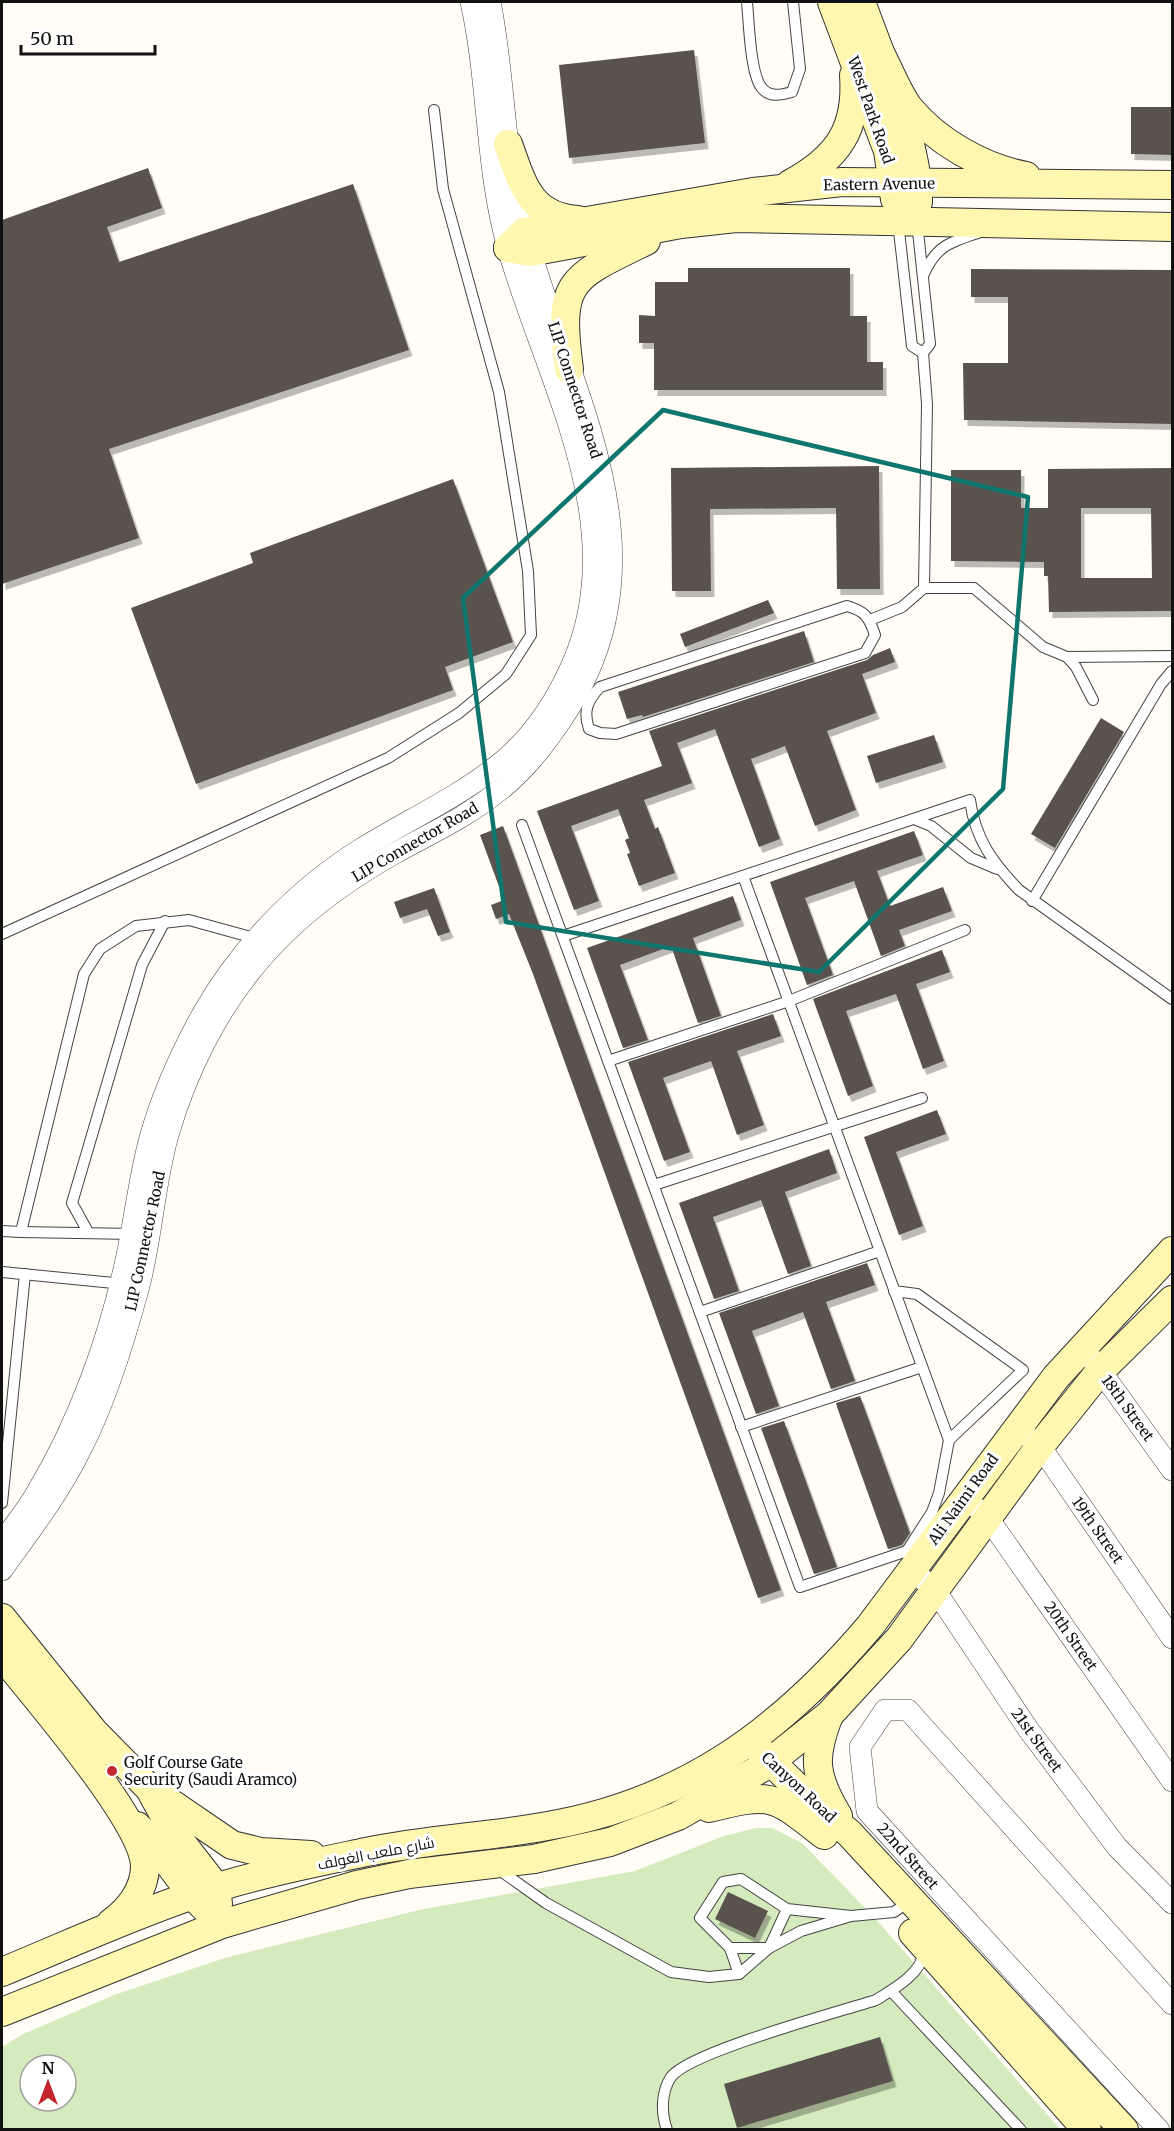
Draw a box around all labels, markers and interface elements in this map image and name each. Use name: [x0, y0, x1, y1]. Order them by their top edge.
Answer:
scale bar: [21, 18, 154, 56]
text: 50 m: [30, 27, 74, 50]
street label: West Park Road: [843, 53, 898, 166]
street label: Eastern Avenue: [823, 174, 935, 194]
street label: LIP Connector Road: [544, 319, 606, 461]
street label: LIP Connector Road: [348, 798, 482, 886]
street label: LIP Connector Road: [121, 1169, 169, 1313]
street label: 18th Street: [1098, 1371, 1159, 1445]
street label: Ali Naimi Road: [923, 1450, 1002, 1549]
street label: 19th Street: [1068, 1493, 1128, 1567]
street label: 20th Street: [1040, 1598, 1102, 1675]
street label: 21st Street: [1007, 1704, 1067, 1776]
street label: Canyon Road: [758, 1748, 840, 1826]
place label: Golf Course Gate Security (Saudi Aramco): [124, 1753, 297, 1789]
marker: Golf Course Gate Security (Saudi Aramco): [105, 1764, 119, 1778]
street label: 22nd Street: [873, 1819, 943, 1893]
street label: شارع ملعب الغولف: [316, 1832, 436, 1876]
north arrow: [18, 2053, 78, 2113]
text: N: [42, 2058, 55, 2078]

